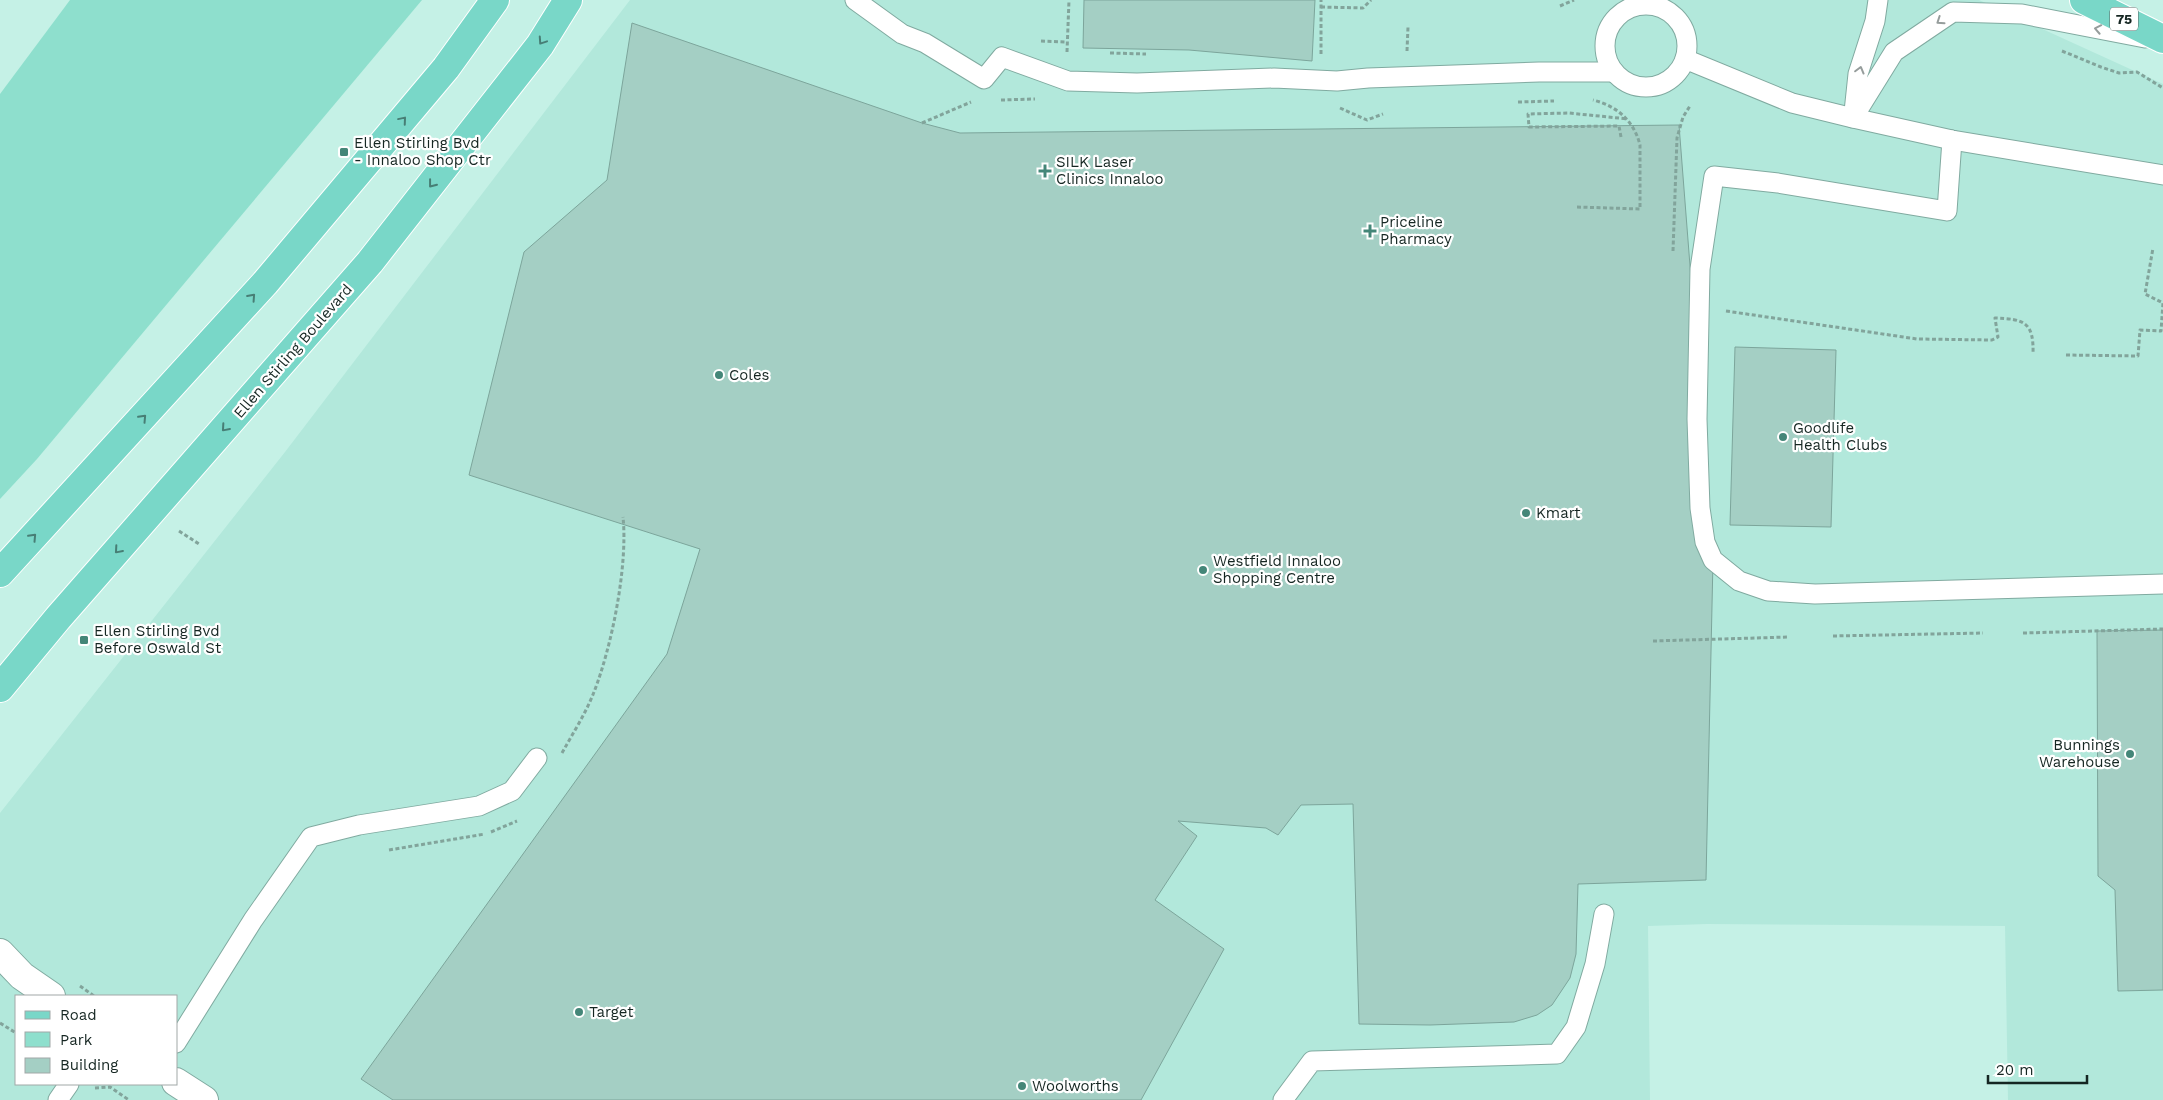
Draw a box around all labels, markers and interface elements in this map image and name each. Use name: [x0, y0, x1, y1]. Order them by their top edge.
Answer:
road number: 75: [2110, 8, 2138, 30]
one-way arrow: [1936, 15, 1945, 24]
one-way arrow: [2094, 24, 2102, 34]
one-way arrow: [539, 35, 548, 45]
one-way arrow: [1854, 66, 1865, 75]
one-way arrow: [397, 116, 406, 125]
place label: Ellen Stirling Bvd - Innaloo Shop Ctr: [354, 134, 491, 169]
marker: Ellen Stirling Bvd - Innaloo Shop Ctr: [338, 146, 350, 158]
place label: SILK Laser Clinics Innaloo: [1056, 153, 1164, 188]
marker: SILK Laser Clinics Innaloo: [1038, 164, 1052, 178]
one-way arrow: [428, 178, 437, 187]
place label: Priceline Pharmacy: [1380, 213, 1452, 248]
marker: Priceline Pharmacy: [1364, 225, 1376, 237]
street label: Ellen Stirling Boulevard: [230, 280, 356, 422]
one-way arrow: [247, 294, 256, 303]
place label: Coles: [729, 366, 770, 384]
marker: Coles: [713, 369, 725, 381]
one-way arrow: [137, 414, 146, 423]
place label: Goodlife Health Clubs: [1793, 419, 1888, 454]
one-way arrow: [222, 422, 231, 431]
marker: Goodlife Health Clubs: [1777, 431, 1789, 443]
place label: Kmart: [1536, 504, 1581, 522]
marker: Kmart: [1520, 507, 1532, 519]
one-way arrow: [27, 534, 36, 543]
one-way arrow: [115, 544, 124, 553]
place label: Westfield Innaloo Shopping Centre: [1213, 552, 1341, 587]
marker: Westfield Innaloo Shopping Centre: [1197, 564, 1209, 576]
place label: Ellen Stirling Bvd Before Oswald St: [94, 622, 222, 657]
marker: Ellen Stirling Bvd Before Oswald St: [78, 634, 90, 646]
place label: Bunnings Warehouse: [2039, 736, 2120, 771]
marker: Bunnings Warehouse: [2124, 748, 2136, 760]
legend: [15, 995, 178, 1085]
place label: Target: [589, 1003, 634, 1021]
text: Road: [60, 1006, 97, 1024]
marker: Target: [573, 1006, 585, 1018]
text: Park: [60, 1031, 93, 1049]
scale bar: [1988, 1052, 2087, 1084]
text: Building: [60, 1056, 118, 1074]
text: 20 m: [1996, 1061, 2034, 1079]
place label: Woolworths: [1032, 1077, 1119, 1095]
marker: Woolworths: [1016, 1080, 1028, 1092]

